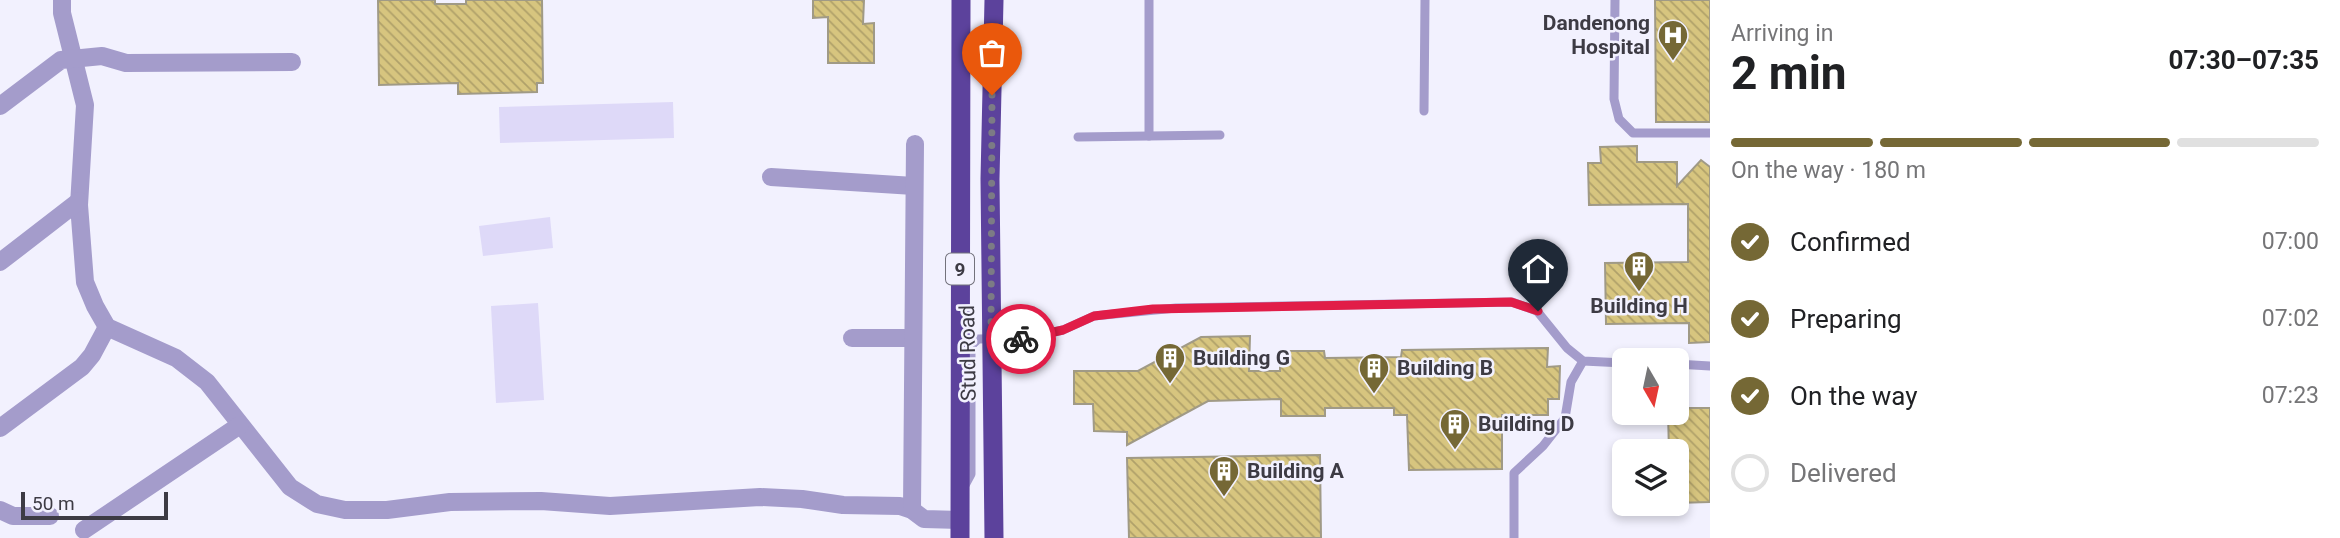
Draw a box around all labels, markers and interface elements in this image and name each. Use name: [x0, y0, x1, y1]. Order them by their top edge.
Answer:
place label: Dandenong Hospital: [1543, 11, 1650, 59]
hospital icon: Dandenong Hospital: [1656, 18, 1690, 62]
text: Arriving in: [1731, 20, 1834, 47]
pin: [962, 23, 1022, 95]
icon: bag: [973, 34, 1011, 72]
text: 07:30–07:35: [2169, 45, 2319, 75]
text: 2 min: [1731, 46, 1847, 100]
text: On the way · 180 m: [1731, 157, 1926, 184]
icon: check: [1731, 223, 1769, 261]
text: Confirmed: [1790, 227, 1911, 257]
text: 07:00: [2262, 228, 2319, 255]
pin: [1508, 239, 1568, 311]
building icon: Building H: [1622, 249, 1656, 293]
icon: home: [1519, 250, 1557, 288]
road number: 9: [946, 254, 974, 284]
place label: Building H: [1590, 294, 1688, 318]
icon: check: [1731, 300, 1769, 338]
courier: [986, 304, 1056, 374]
text: Preparing: [1790, 304, 1902, 334]
street label: Stud Road: [955, 305, 981, 401]
text: 07:02: [2262, 305, 2319, 332]
icon: bike: [1002, 320, 1040, 358]
building icon: Building G: [1153, 341, 1187, 385]
place label: Building G: [1193, 346, 1290, 370]
north arrow: [1612, 348, 1689, 425]
map controls: [1612, 348, 1689, 516]
building icon: Building B: [1357, 351, 1391, 395]
place label: Building B: [1397, 356, 1493, 380]
icon: check: [1731, 377, 1769, 415]
text: On the way: [1790, 381, 1918, 411]
text: 07:23: [2262, 382, 2319, 409]
building icon: Building D: [1438, 407, 1472, 451]
place label: Building D: [1478, 412, 1574, 436]
button: layers: [1612, 439, 1689, 516]
building icon: Building A: [1207, 454, 1241, 498]
text: Delivered: [1790, 458, 1897, 488]
place label: Building A: [1247, 459, 1345, 483]
scale bar: [21, 489, 168, 521]
text: 50 m: [32, 492, 75, 515]

